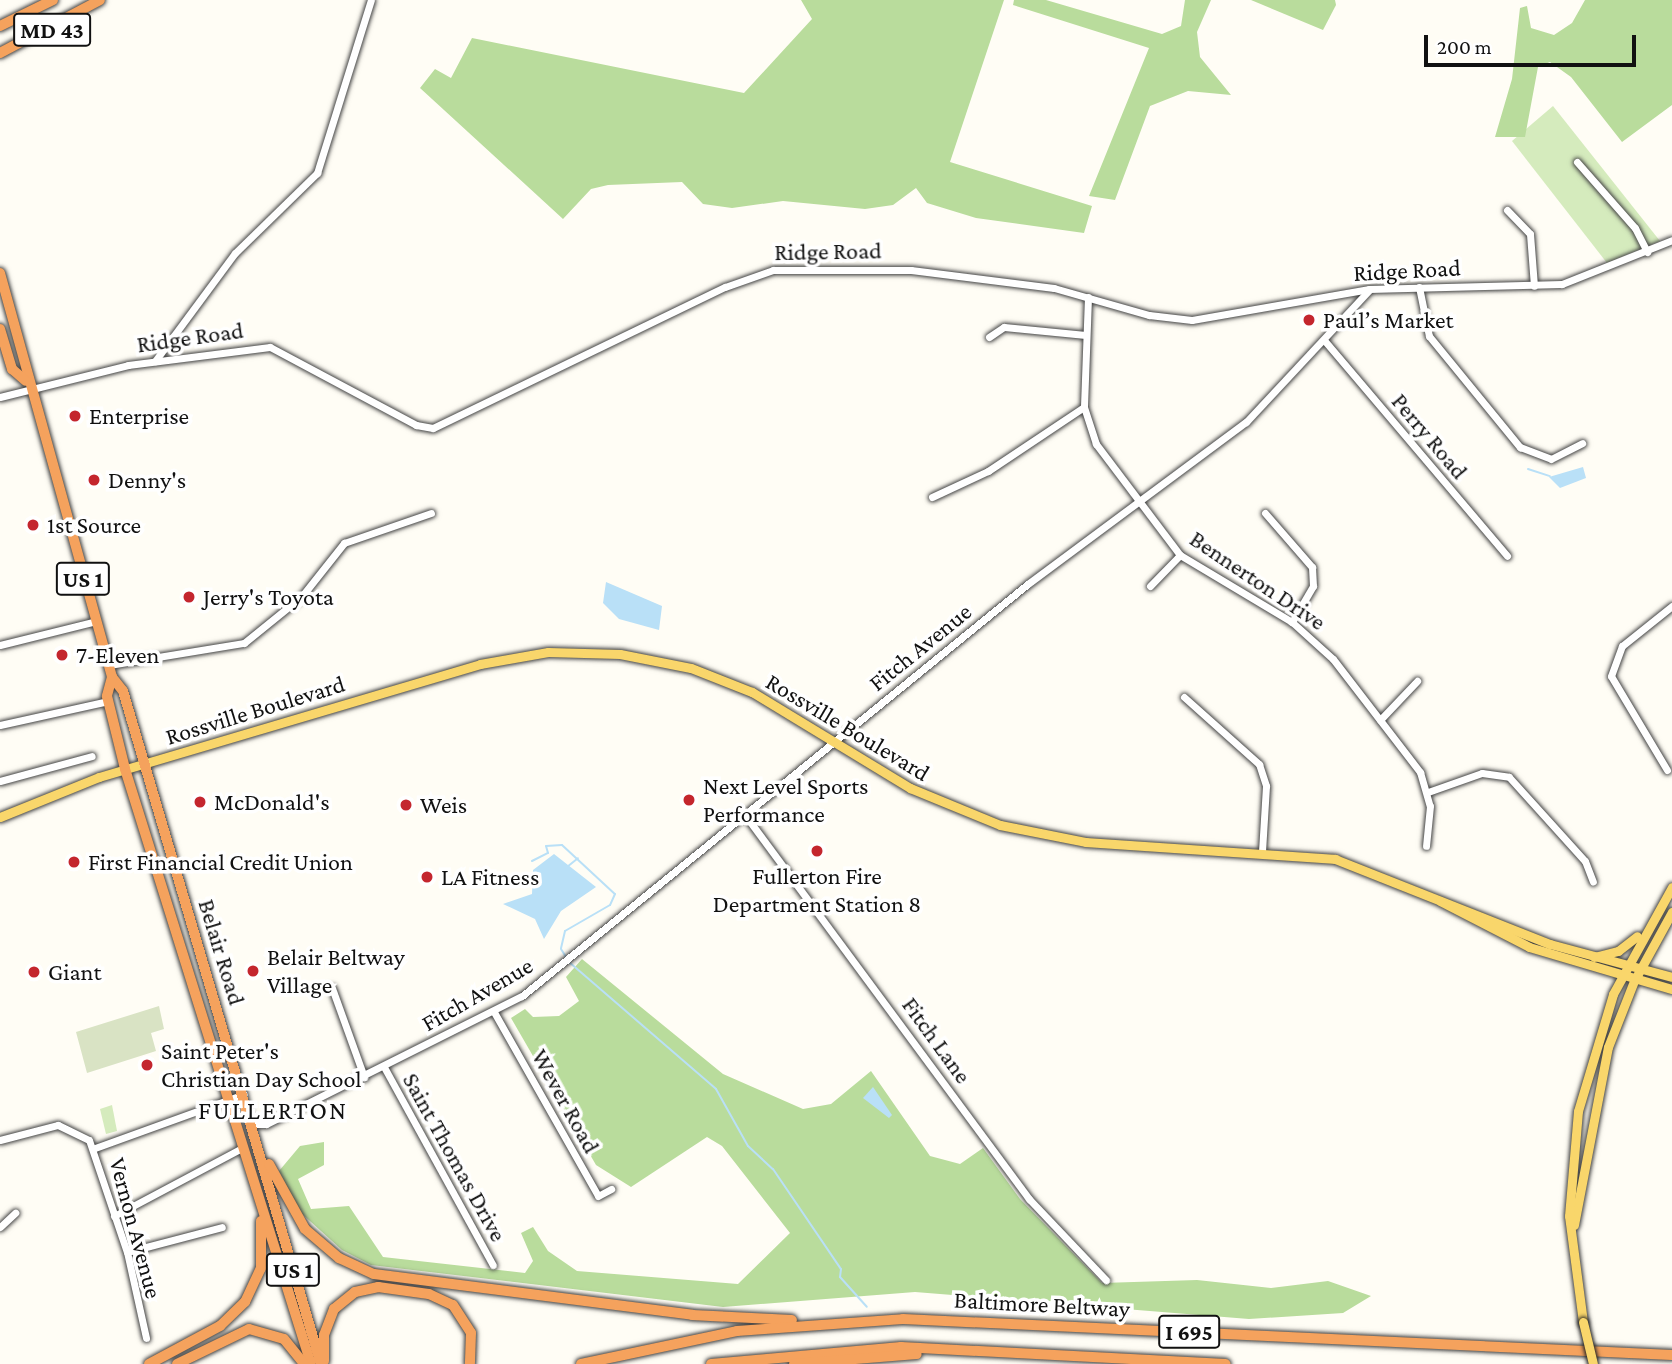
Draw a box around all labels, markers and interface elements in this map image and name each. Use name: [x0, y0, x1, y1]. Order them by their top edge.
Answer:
road number: MD 43: [12, 10, 92, 50]
scale bar: [1427, 21, 1639, 65]
text: 200 m: [1437, 35, 1492, 59]
street label: Ridge Road: [774, 236, 882, 266]
street label: Ridge Road: [1353, 253, 1461, 287]
place label: Paul’s Market: [1323, 306, 1453, 334]
marker: Paul’s Market: [1301, 312, 1317, 328]
street label: Ridge Road: [135, 315, 245, 359]
street label: Perry Road: [1386, 387, 1474, 485]
place label: Enterprise: [89, 402, 189, 430]
marker: Enterprise: [67, 408, 83, 424]
place label: Denny's: [108, 466, 186, 494]
marker: Denny's: [86, 472, 102, 488]
place label: 1st Source: [47, 511, 141, 539]
marker: 1st Source: [25, 517, 41, 533]
street label: Bennerton Drive: [1185, 524, 1331, 636]
road number: US 1: [55, 559, 111, 598]
place label: Jerry's Toyota: [203, 583, 334, 611]
marker: Jerry's Toyota: [181, 589, 197, 605]
street label: Fitch Avenue: [863, 597, 977, 697]
place label: 7-Eleven: [76, 641, 159, 669]
marker: 7-Eleven: [54, 647, 70, 663]
street label: Rossville Boulevard: [761, 667, 935, 787]
street label: Rossville Boulevard: [162, 669, 348, 751]
place label: Next Level Sports Performance: [703, 772, 868, 828]
place label: McDonald's: [214, 788, 330, 816]
place label: Weis: [420, 791, 467, 819]
marker: Next Level Sports Performance: [681, 792, 697, 808]
marker: McDonald's: [192, 794, 208, 810]
marker: Weis: [398, 797, 414, 813]
marker: Fullerton Fire Department Station 8: [809, 843, 825, 859]
place label: First Financial Credit Union: [88, 848, 353, 876]
marker: First Financial Credit Union: [66, 854, 82, 870]
place label: Fullerton Fire Department Station 8: [713, 862, 921, 918]
place label: LA Fitness: [441, 863, 539, 891]
marker: LA Fitness: [419, 869, 435, 885]
street label: Belair Road: [192, 896, 252, 1008]
place label: Belair Beltway Village: [267, 943, 405, 999]
street label: Fitch Avenue: [416, 951, 538, 1037]
place label: Giant: [48, 958, 101, 986]
marker: Belair Beltway Village: [245, 963, 261, 979]
marker: Giant: [26, 964, 42, 980]
street label: Fitch Lane: [896, 991, 978, 1089]
place label: Saint Peter's Christian Day School: [161, 1037, 362, 1093]
street label: Wever Road: [526, 1044, 606, 1158]
marker: Saint Peter's Christian Day School: [139, 1057, 155, 1073]
street label: Saint Thomas Drive: [397, 1068, 513, 1246]
district label: FULLERTON: [199, 1095, 347, 1127]
street label: Vernon Avenue: [103, 1154, 169, 1302]
road number: US 1: [265, 1250, 321, 1289]
street label: Baltimore Beltway: [953, 1285, 1131, 1323]
road number: I 695: [1158, 1312, 1220, 1352]

